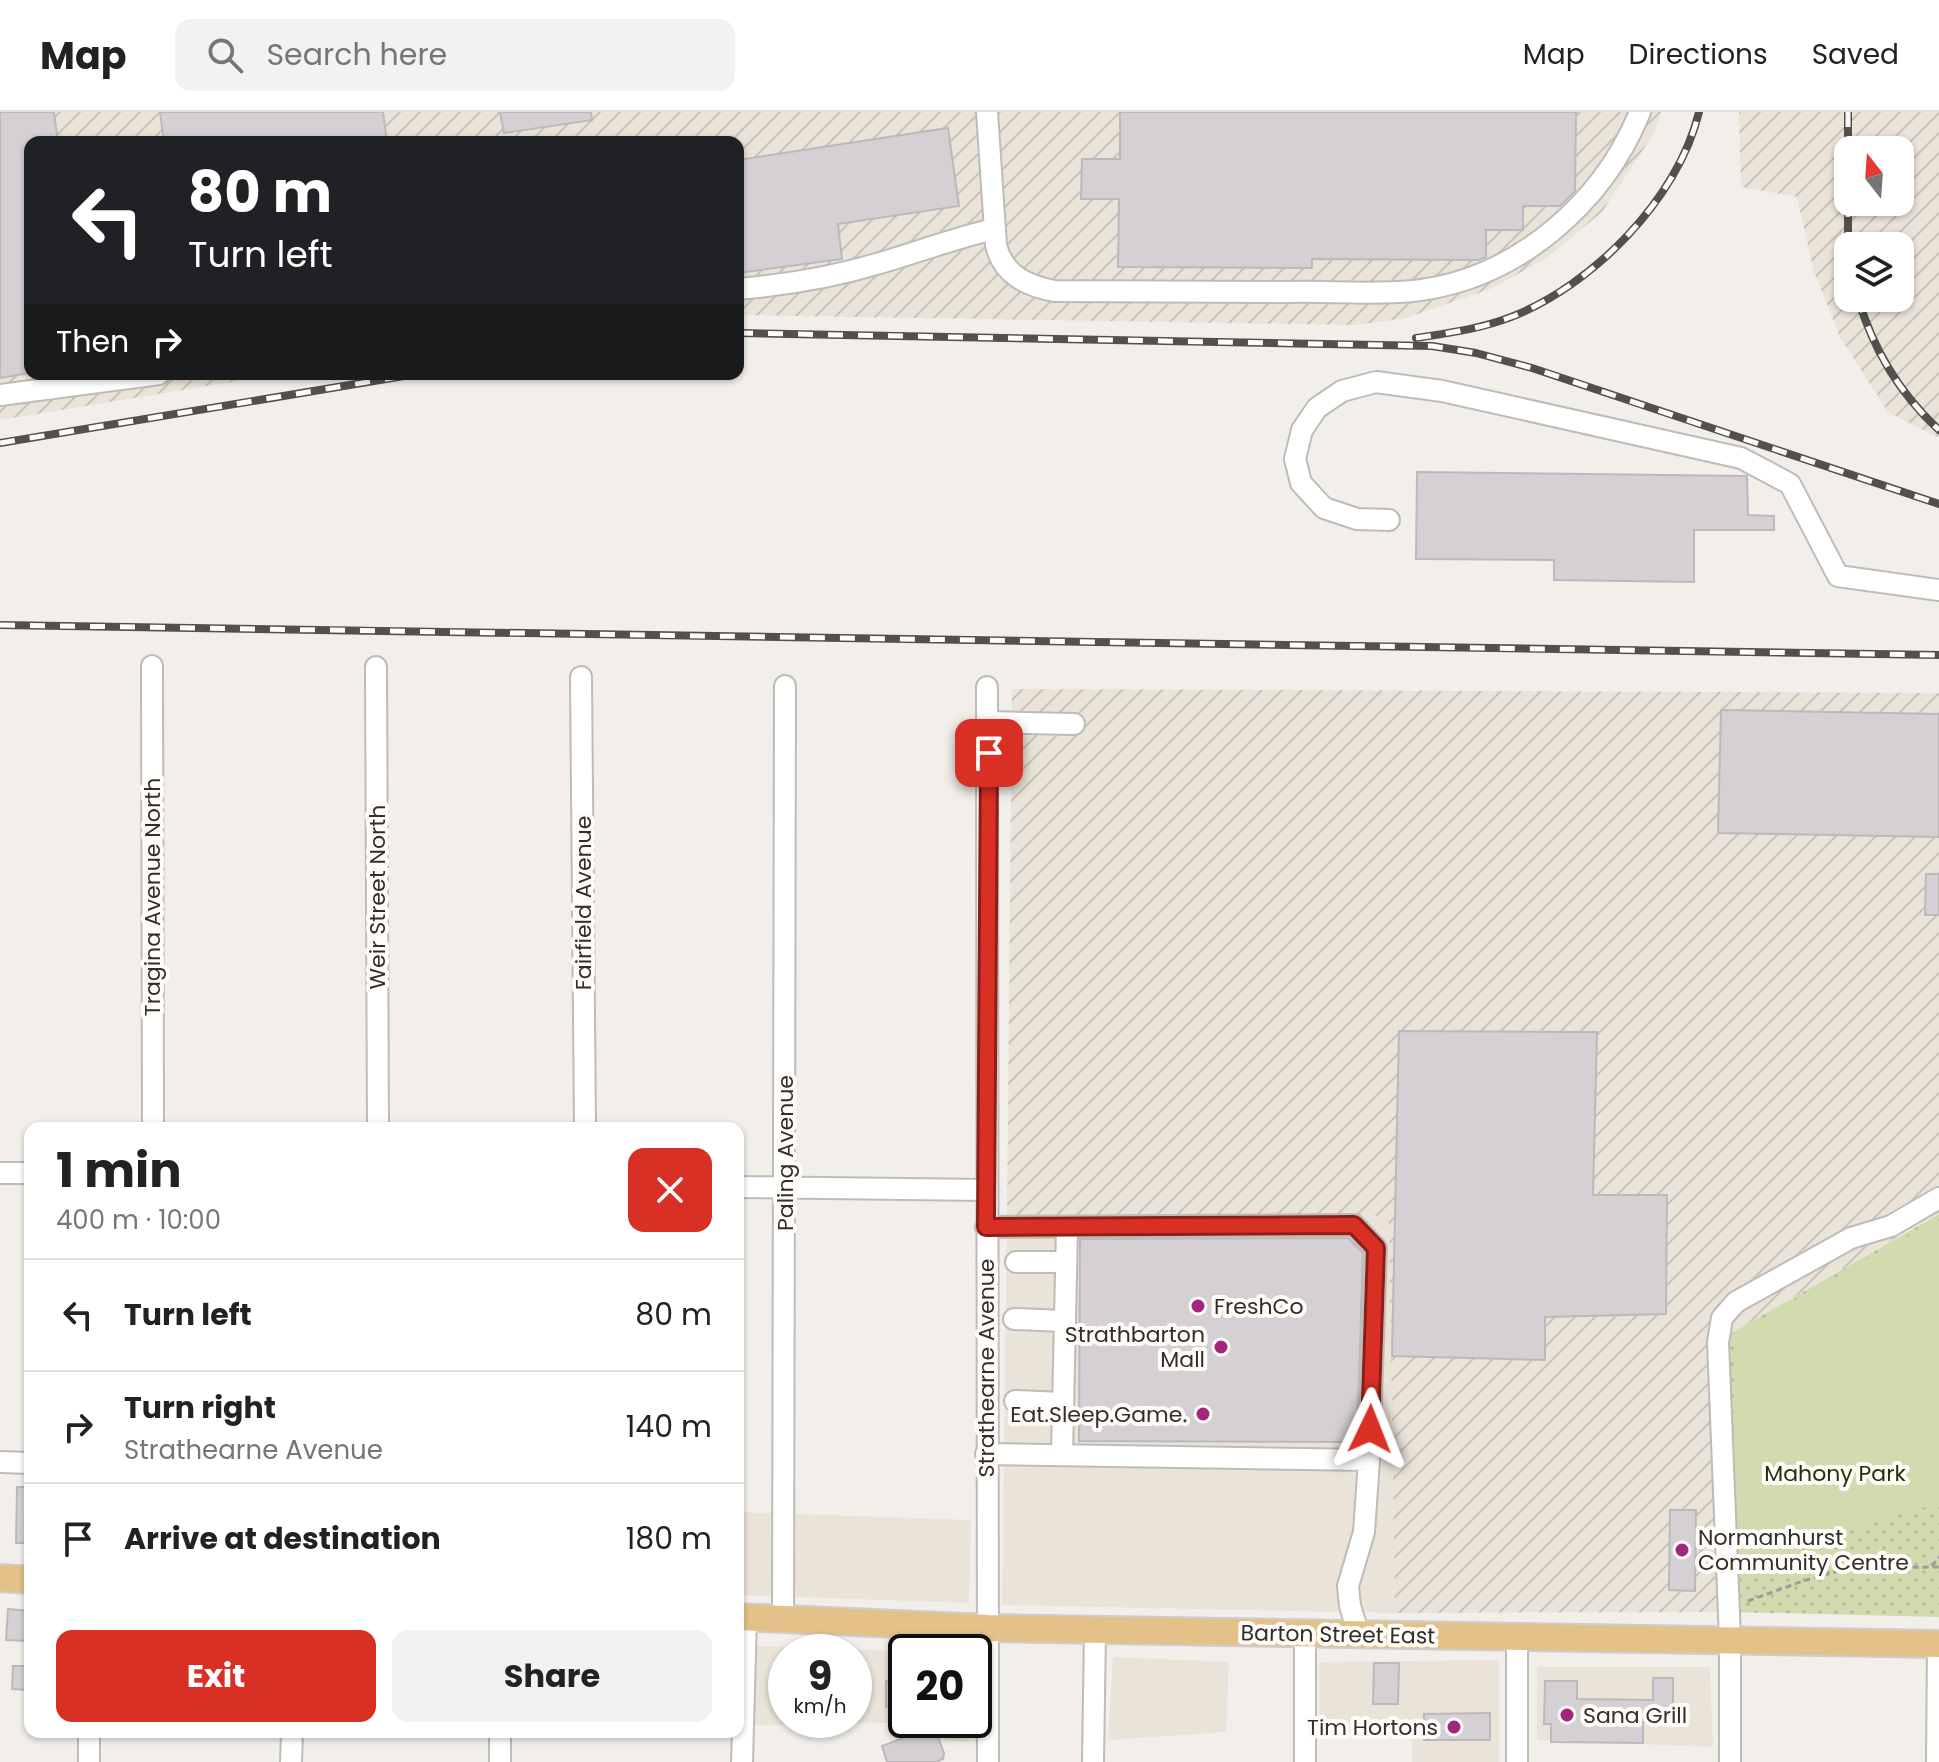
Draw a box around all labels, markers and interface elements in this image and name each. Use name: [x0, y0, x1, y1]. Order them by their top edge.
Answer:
search box: [175, 19, 735, 91]
text: Map: [40, 29, 127, 82]
icon: search: [203, 33, 247, 77]
text: Search here: [267, 33, 447, 76]
text: Map: [1523, 35, 1585, 74]
text: Directions: [1629, 35, 1768, 74]
text: Saved: [1812, 35, 1899, 74]
north arrow: [1834, 136, 1914, 216]
map controls: [1834, 136, 1914, 312]
text: 80 m: [188, 153, 332, 232]
icon: left: [56, 168, 160, 272]
text: Turn left: [188, 229, 333, 280]
button: layers: [1834, 232, 1914, 312]
text: Then: [56, 320, 129, 363]
icon: right: [145, 320, 189, 364]
pin: [955, 719, 1023, 787]
icon: arrive: [967, 731, 1011, 775]
street label: Tragina Avenue North: [137, 778, 168, 1016]
street label: Weir Street North: [362, 805, 393, 989]
street label: Fairfield Avenue: [568, 816, 599, 990]
street label: Paling Avenue: [770, 1075, 801, 1231]
text: 1 min: [56, 1137, 182, 1204]
button: close: [628, 1148, 712, 1232]
text: 400 m · 10:00: [56, 1202, 221, 1238]
street label: Strathearne Avenue: [971, 1258, 1002, 1478]
place label: FreshCo: [1214, 1291, 1304, 1322]
icon: left: [56, 1293, 100, 1337]
text: Turn left: [124, 1293, 252, 1336]
text: 80 m: [635, 1293, 712, 1336]
marker: FreshCo: [1189, 1297, 1207, 1315]
place label: Strathbarton Mall: [1065, 1319, 1205, 1375]
marker: Strathbarton Mall: [1212, 1338, 1230, 1356]
text: Turn right: [124, 1386, 276, 1429]
position arrow: [1328, 1387, 1412, 1471]
place label: Eat.Sleep.Game.: [1010, 1399, 1187, 1430]
icon: right: [56, 1405, 100, 1449]
text: 140 m: [626, 1405, 712, 1448]
marker: Eat.Sleep.Game.: [1194, 1405, 1212, 1423]
text: Strathearne Avenue: [124, 1432, 383, 1468]
park label: Mahony Park: [1764, 1458, 1906, 1489]
icon: arrive: [56, 1517, 100, 1561]
text: Arrive at destination: [124, 1517, 441, 1560]
text: 180 m: [626, 1517, 712, 1560]
place label: Normanhurst Community Centre: [1698, 1522, 1909, 1578]
marker: Normanhurst Community Centre: [1673, 1541, 1691, 1559]
street label: Barton Street East: [1240, 1617, 1436, 1652]
button: Exit: [56, 1630, 376, 1722]
button: Share: [392, 1630, 712, 1722]
speed limit sign: 20: [888, 1634, 992, 1738]
text: 9: [808, 1648, 832, 1704]
text: km/h: [793, 1692, 847, 1720]
place label: Sana Grill: [1583, 1700, 1687, 1731]
marker: Sana Grill: [1558, 1706, 1576, 1724]
place label: Tim Hortons: [1307, 1712, 1438, 1743]
marker: Tim Hortons: [1445, 1718, 1463, 1736]

